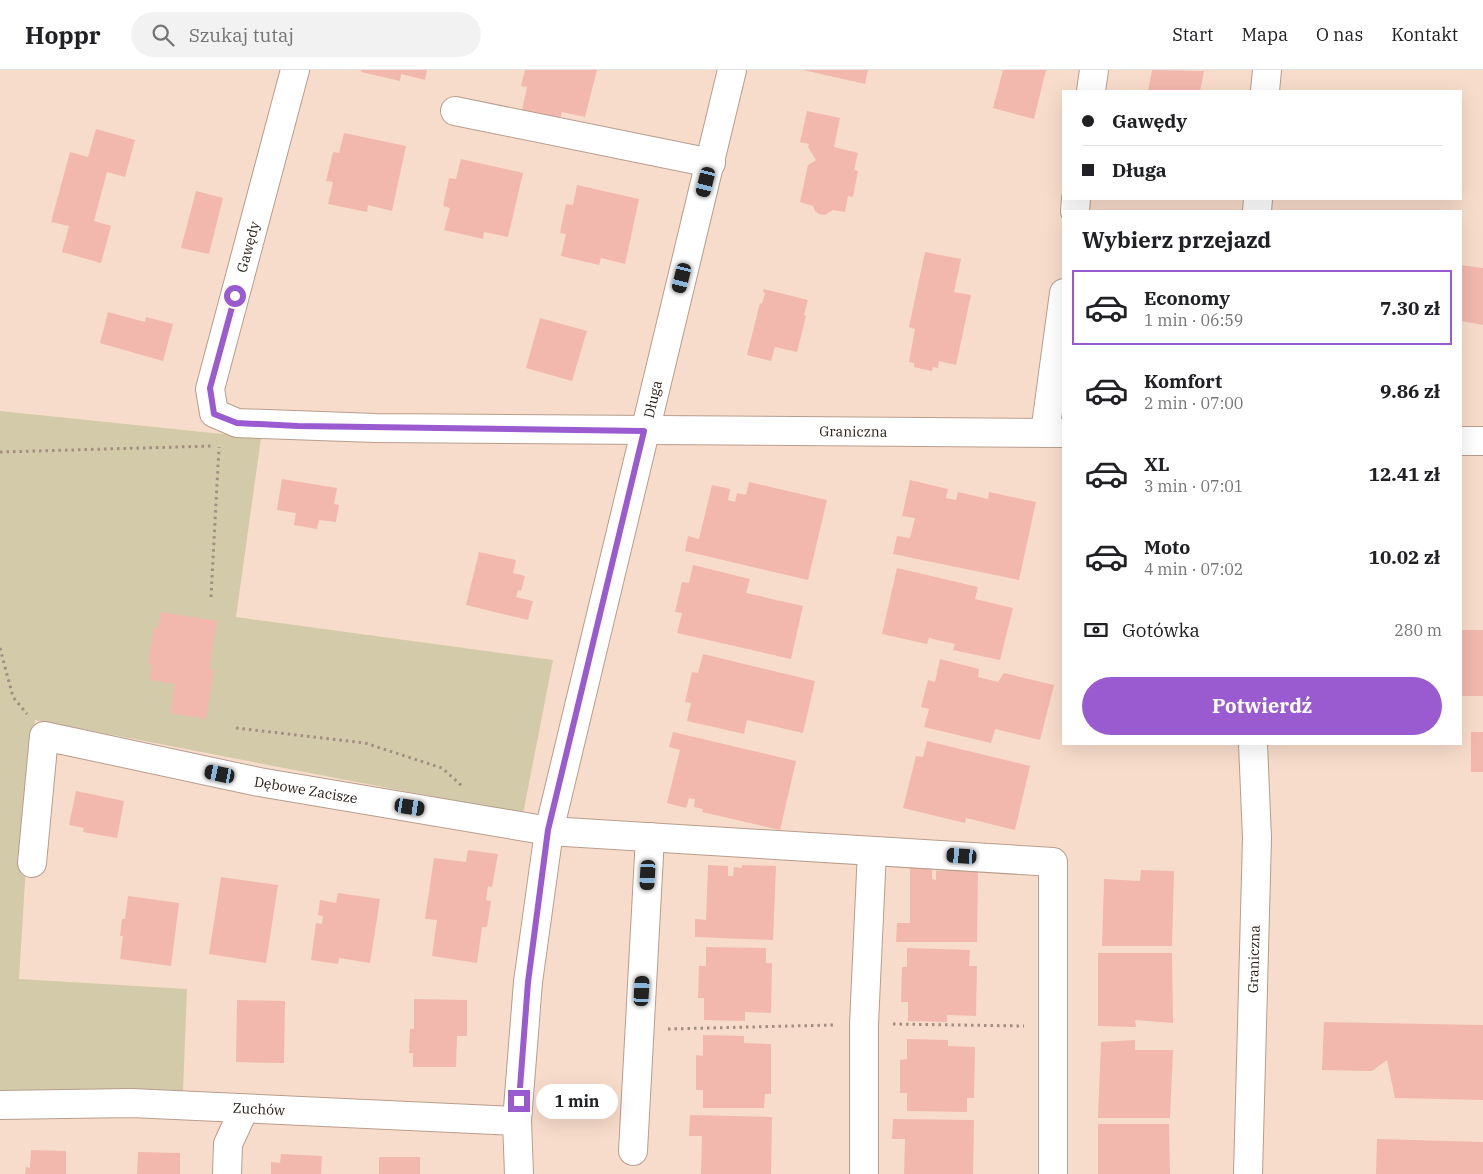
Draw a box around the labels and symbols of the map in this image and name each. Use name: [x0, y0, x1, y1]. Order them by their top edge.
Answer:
car: [695, 166, 716, 198]
street label: Gawędy: [233, 219, 264, 275]
car: [671, 262, 692, 294]
route start: [224, 285, 246, 307]
street label: Długa: [640, 378, 666, 420]
street label: Graniczna: [819, 422, 888, 441]
car: [203, 764, 236, 784]
street label: Dębowe Zacisze: [253, 772, 359, 808]
car: [394, 797, 425, 817]
car: [946, 847, 977, 865]
car: [639, 860, 656, 890]
street label: Graniczna: [1244, 924, 1264, 993]
car: [633, 976, 650, 1006]
callout: 1 min: [536, 1084, 619, 1118]
route end: [508, 1090, 530, 1112]
street label: Zuchów: [232, 1099, 285, 1119]

